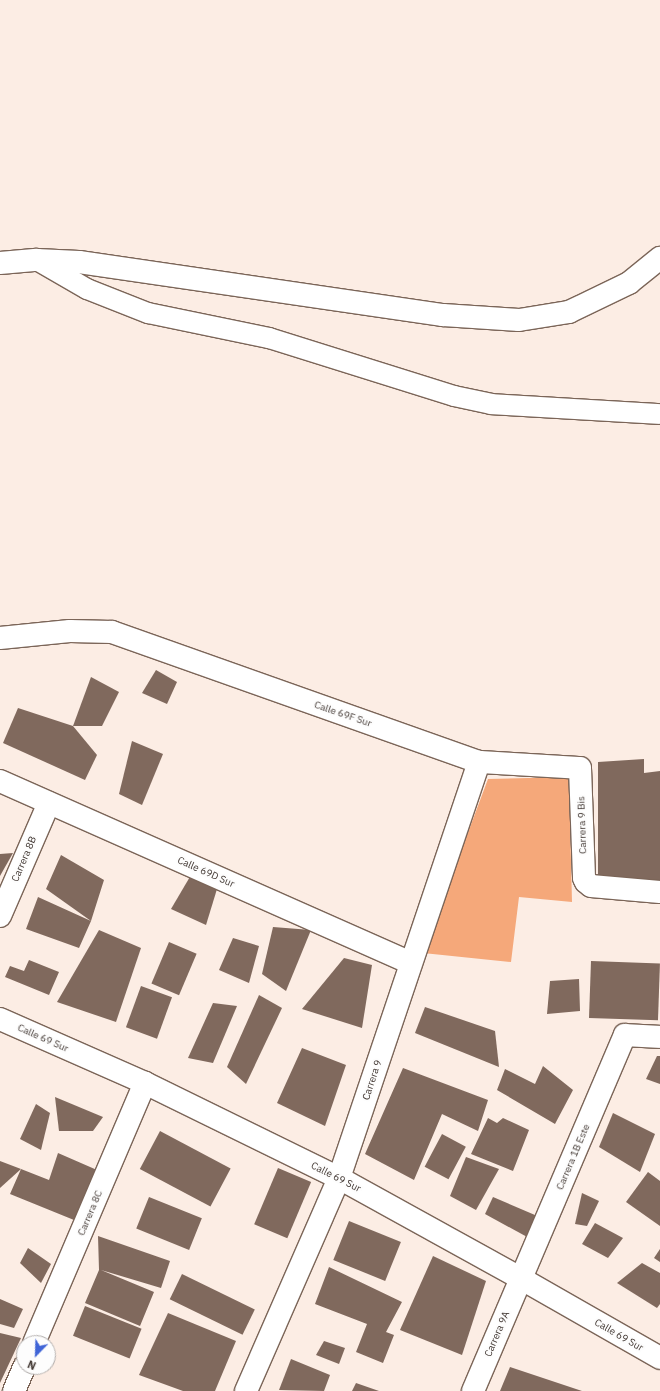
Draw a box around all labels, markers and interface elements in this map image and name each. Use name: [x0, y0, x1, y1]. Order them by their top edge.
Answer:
street label: Calle 69F Sur: [313, 699, 373, 729]
street label: Carrera 9 Bis: [575, 796, 589, 854]
street label: Carrera 8B: [9, 834, 39, 884]
street label: Calle 69D Sur: [176, 854, 236, 890]
street label: Calle 69 Sur: [16, 1021, 70, 1055]
street label: Carrera 9: [360, 1058, 384, 1102]
street label: Carrera 1B Este: [554, 1122, 592, 1192]
street label: Calle 69 Sur: [309, 1159, 363, 1195]
street label: Carrera 8C: [75, 1189, 105, 1237]
street label: Carrera 9A: [482, 1310, 512, 1358]
street label: Calle 69 Sur: [592, 1316, 646, 1354]
north arrow: [16, 1335, 56, 1375]
text: N: [25, 1357, 38, 1373]

